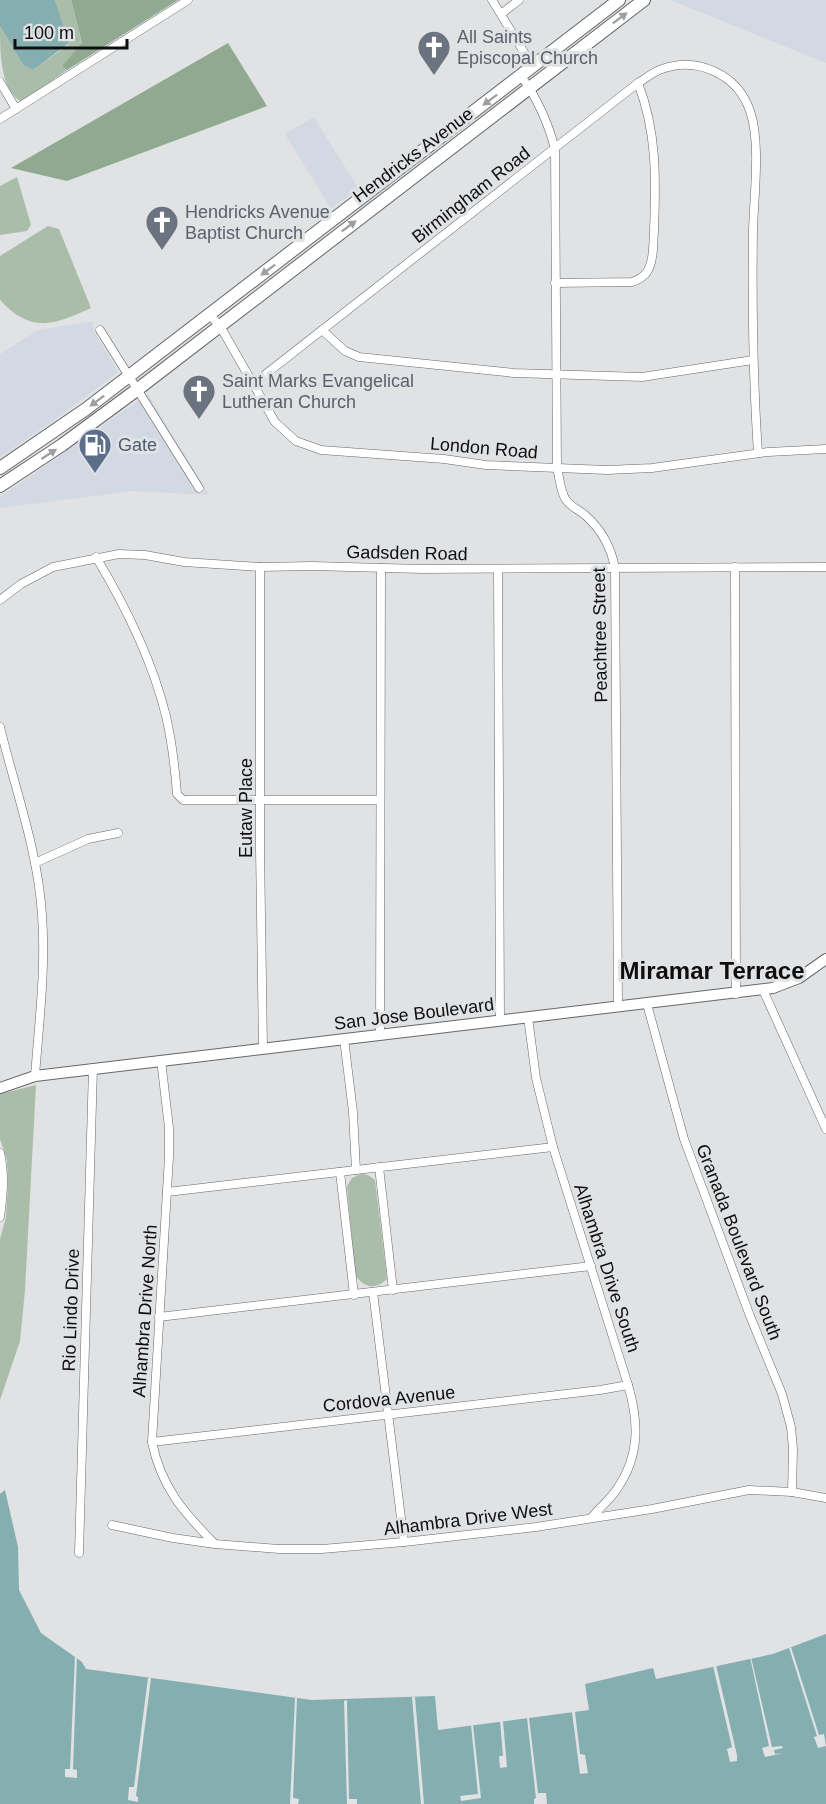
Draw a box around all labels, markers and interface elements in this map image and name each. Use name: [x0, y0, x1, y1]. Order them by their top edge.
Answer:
scale bar: [15, 12, 128, 50]
one-way arrow: [613, 13, 628, 25]
text: 100 m: [24, 23, 74, 43]
place label: All Saints Episcopal Church: [457, 27, 598, 68]
church icon: All Saints Episcopal Church: [416, 29, 452, 76]
one-way arrow: [482, 93, 497, 105]
street label: Hendricks Avenue: [349, 103, 477, 207]
street label: Birmingham Road: [408, 143, 534, 247]
place label: Hendricks Avenue Baptist Church: [185, 202, 330, 243]
church icon: Hendricks Avenue Baptist Church: [144, 204, 180, 251]
one-way arrow: [341, 220, 357, 233]
one-way arrow: [261, 263, 276, 275]
place label: Saint Marks Evangelical Lutheran Church: [222, 371, 414, 412]
church icon: Saint Marks Evangelical Lutheran Church: [181, 373, 217, 420]
one-way arrow: [89, 395, 105, 407]
fuel station icon: Gate: [77, 427, 113, 474]
street label: London Road: [429, 433, 539, 463]
place label: Gate: [118, 435, 157, 455]
one-way arrow: [41, 448, 57, 459]
street label: Gadsden Road: [346, 542, 468, 564]
street label: Peachtree Street: [589, 567, 611, 703]
street label: Eutaw Place: [236, 758, 256, 858]
district label: Miramar Terrace: [620, 957, 805, 984]
street label: San Jose Boulevard: [333, 994, 495, 1034]
street label: Granada Boulevard South: [692, 1141, 786, 1343]
street label: Alhambra Drive South: [570, 1181, 644, 1355]
street label: Alhambra Drive North: [129, 1224, 161, 1398]
street label: Rio Lindo Drive: [59, 1248, 83, 1372]
street label: Cordova Avenue: [322, 1382, 456, 1416]
street label: Alhambra Drive West: [383, 1499, 553, 1539]

